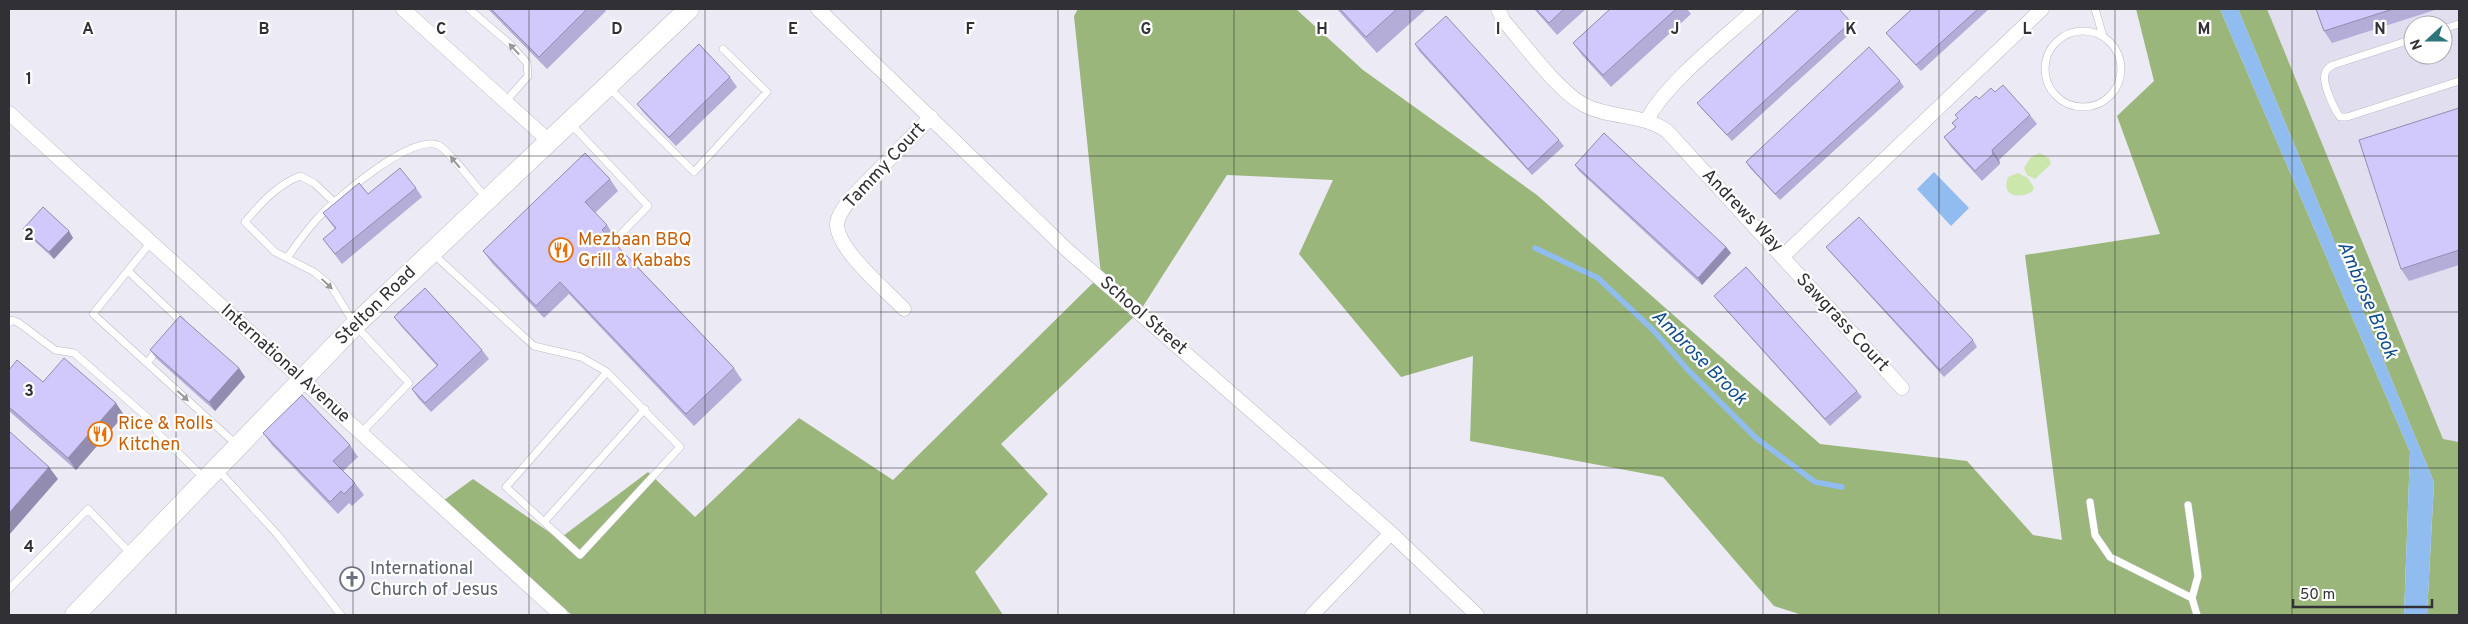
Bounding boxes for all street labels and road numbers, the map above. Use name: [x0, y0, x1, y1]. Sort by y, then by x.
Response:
street label: Tammy Court: [839, 118, 931, 214]
street label: Andrews Way: [1696, 164, 1788, 258]
street label: Stelton Road: [331, 262, 421, 350]
street label: Sawgrass Court: [1790, 269, 1894, 377]
street label: School Street: [1094, 272, 1192, 360]
street label: International Avenue: [215, 300, 355, 428]

